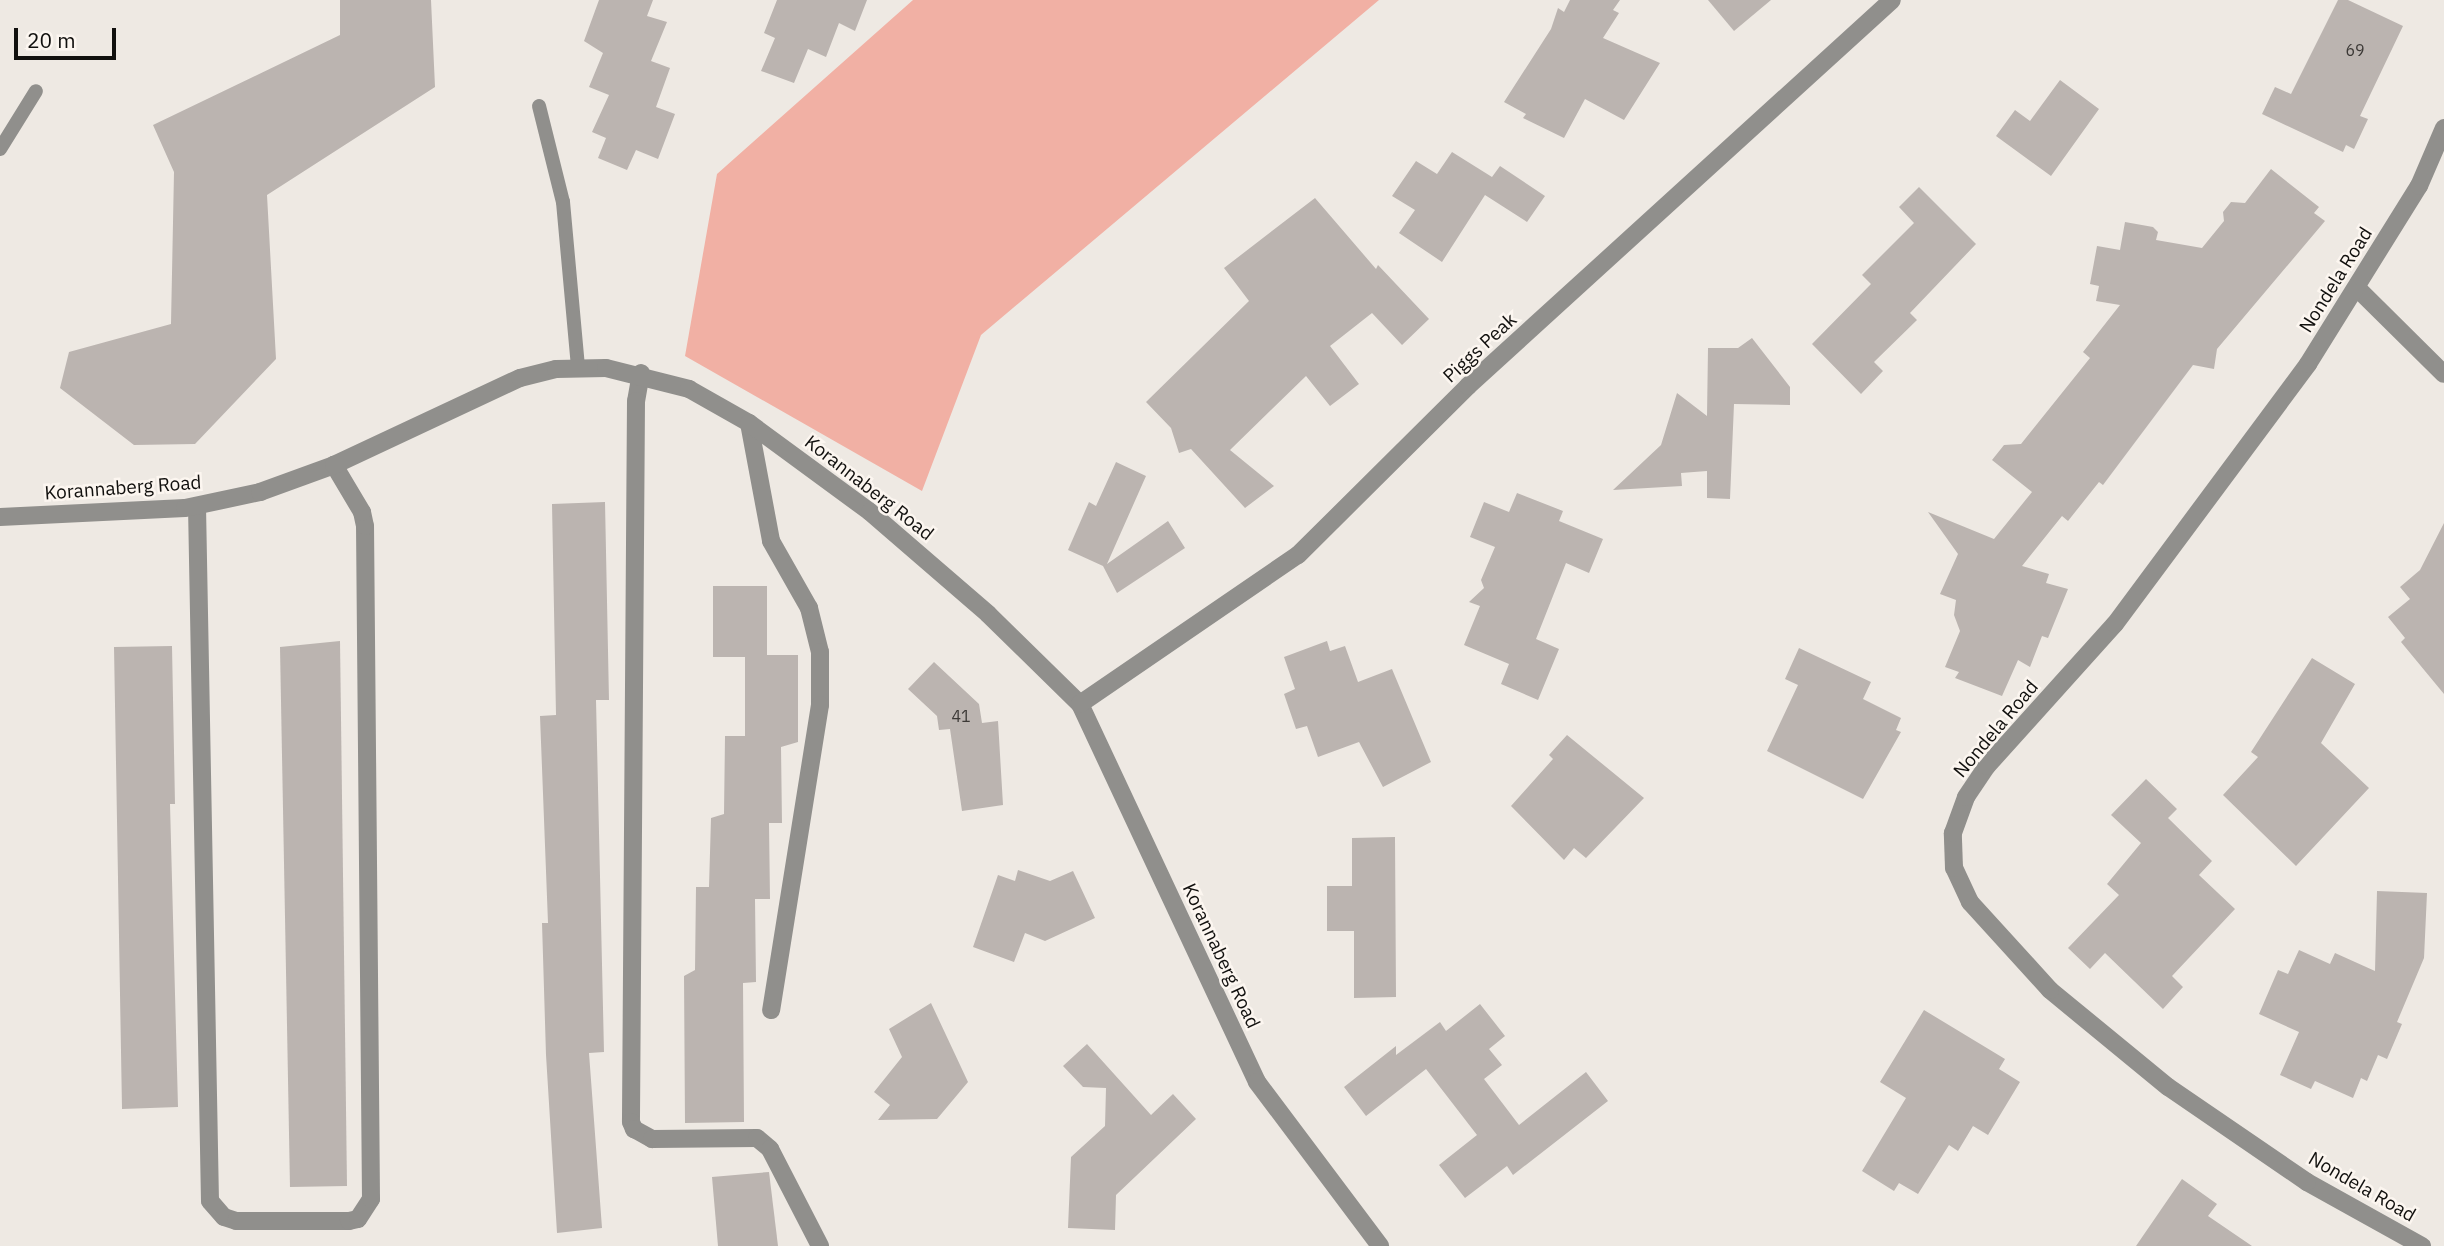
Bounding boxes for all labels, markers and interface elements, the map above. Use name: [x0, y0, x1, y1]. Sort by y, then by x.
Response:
scale bar: [18, 14, 119, 58]
text: 20 m: [27, 26, 76, 54]
house number: 69: [2345, 40, 2365, 60]
street label: Nondela Road: [2295, 223, 2377, 337]
street label: Piggs Peak: [1439, 308, 1521, 388]
street label: Korannaberg Road: [800, 431, 938, 545]
street label: Korannaberg Road: [44, 471, 202, 505]
street label: Nondela Road: [1949, 676, 2043, 782]
house number: 41: [951, 706, 971, 726]
street label: Korannaberg Road: [1177, 880, 1265, 1032]
street label: Nondela Road: [2304, 1147, 2420, 1227]

